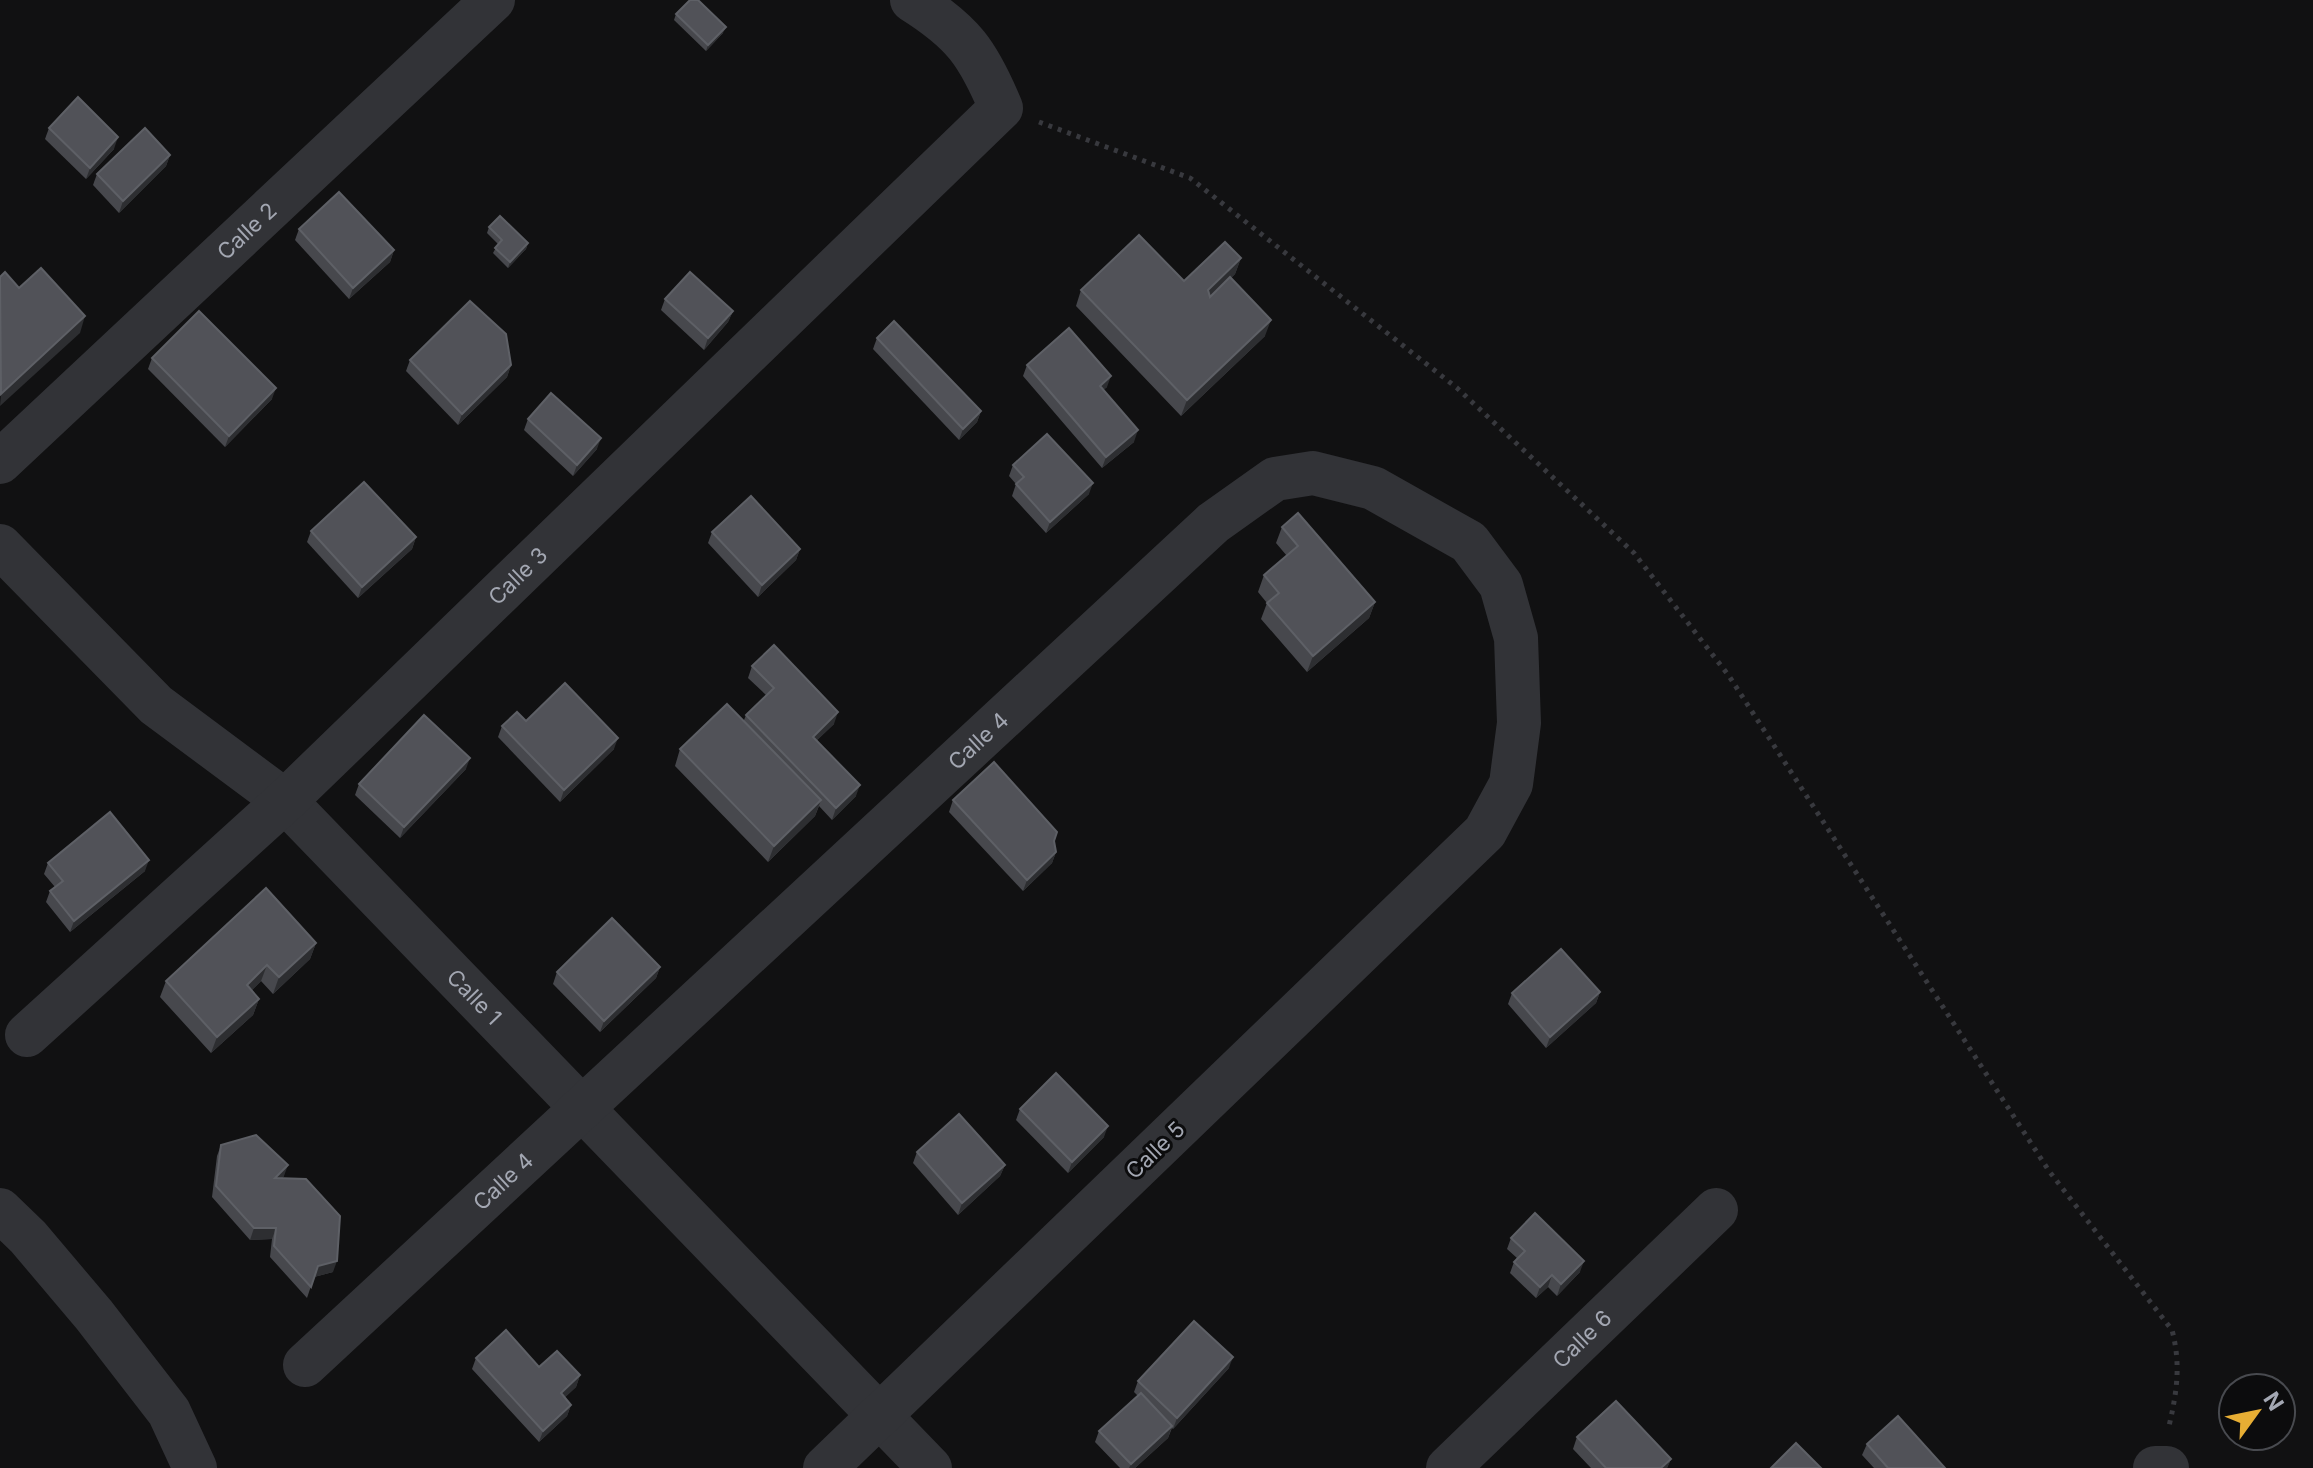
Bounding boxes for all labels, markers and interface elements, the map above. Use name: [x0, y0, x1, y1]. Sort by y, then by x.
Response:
street label: Calle 2: [212, 197, 282, 265]
street label: Calle 3: [483, 542, 552, 610]
street label: Calle 4: [943, 707, 1013, 775]
street label: Calle 1: [442, 964, 507, 1030]
street label: Calle 5: [1120, 1116, 1190, 1184]
street label: Calle 4: [468, 1147, 538, 1216]
street label: Calle 6: [1547, 1305, 1617, 1373]
north arrow: [2217, 1372, 2297, 1452]
text: N: [2258, 1387, 2289, 1415]

